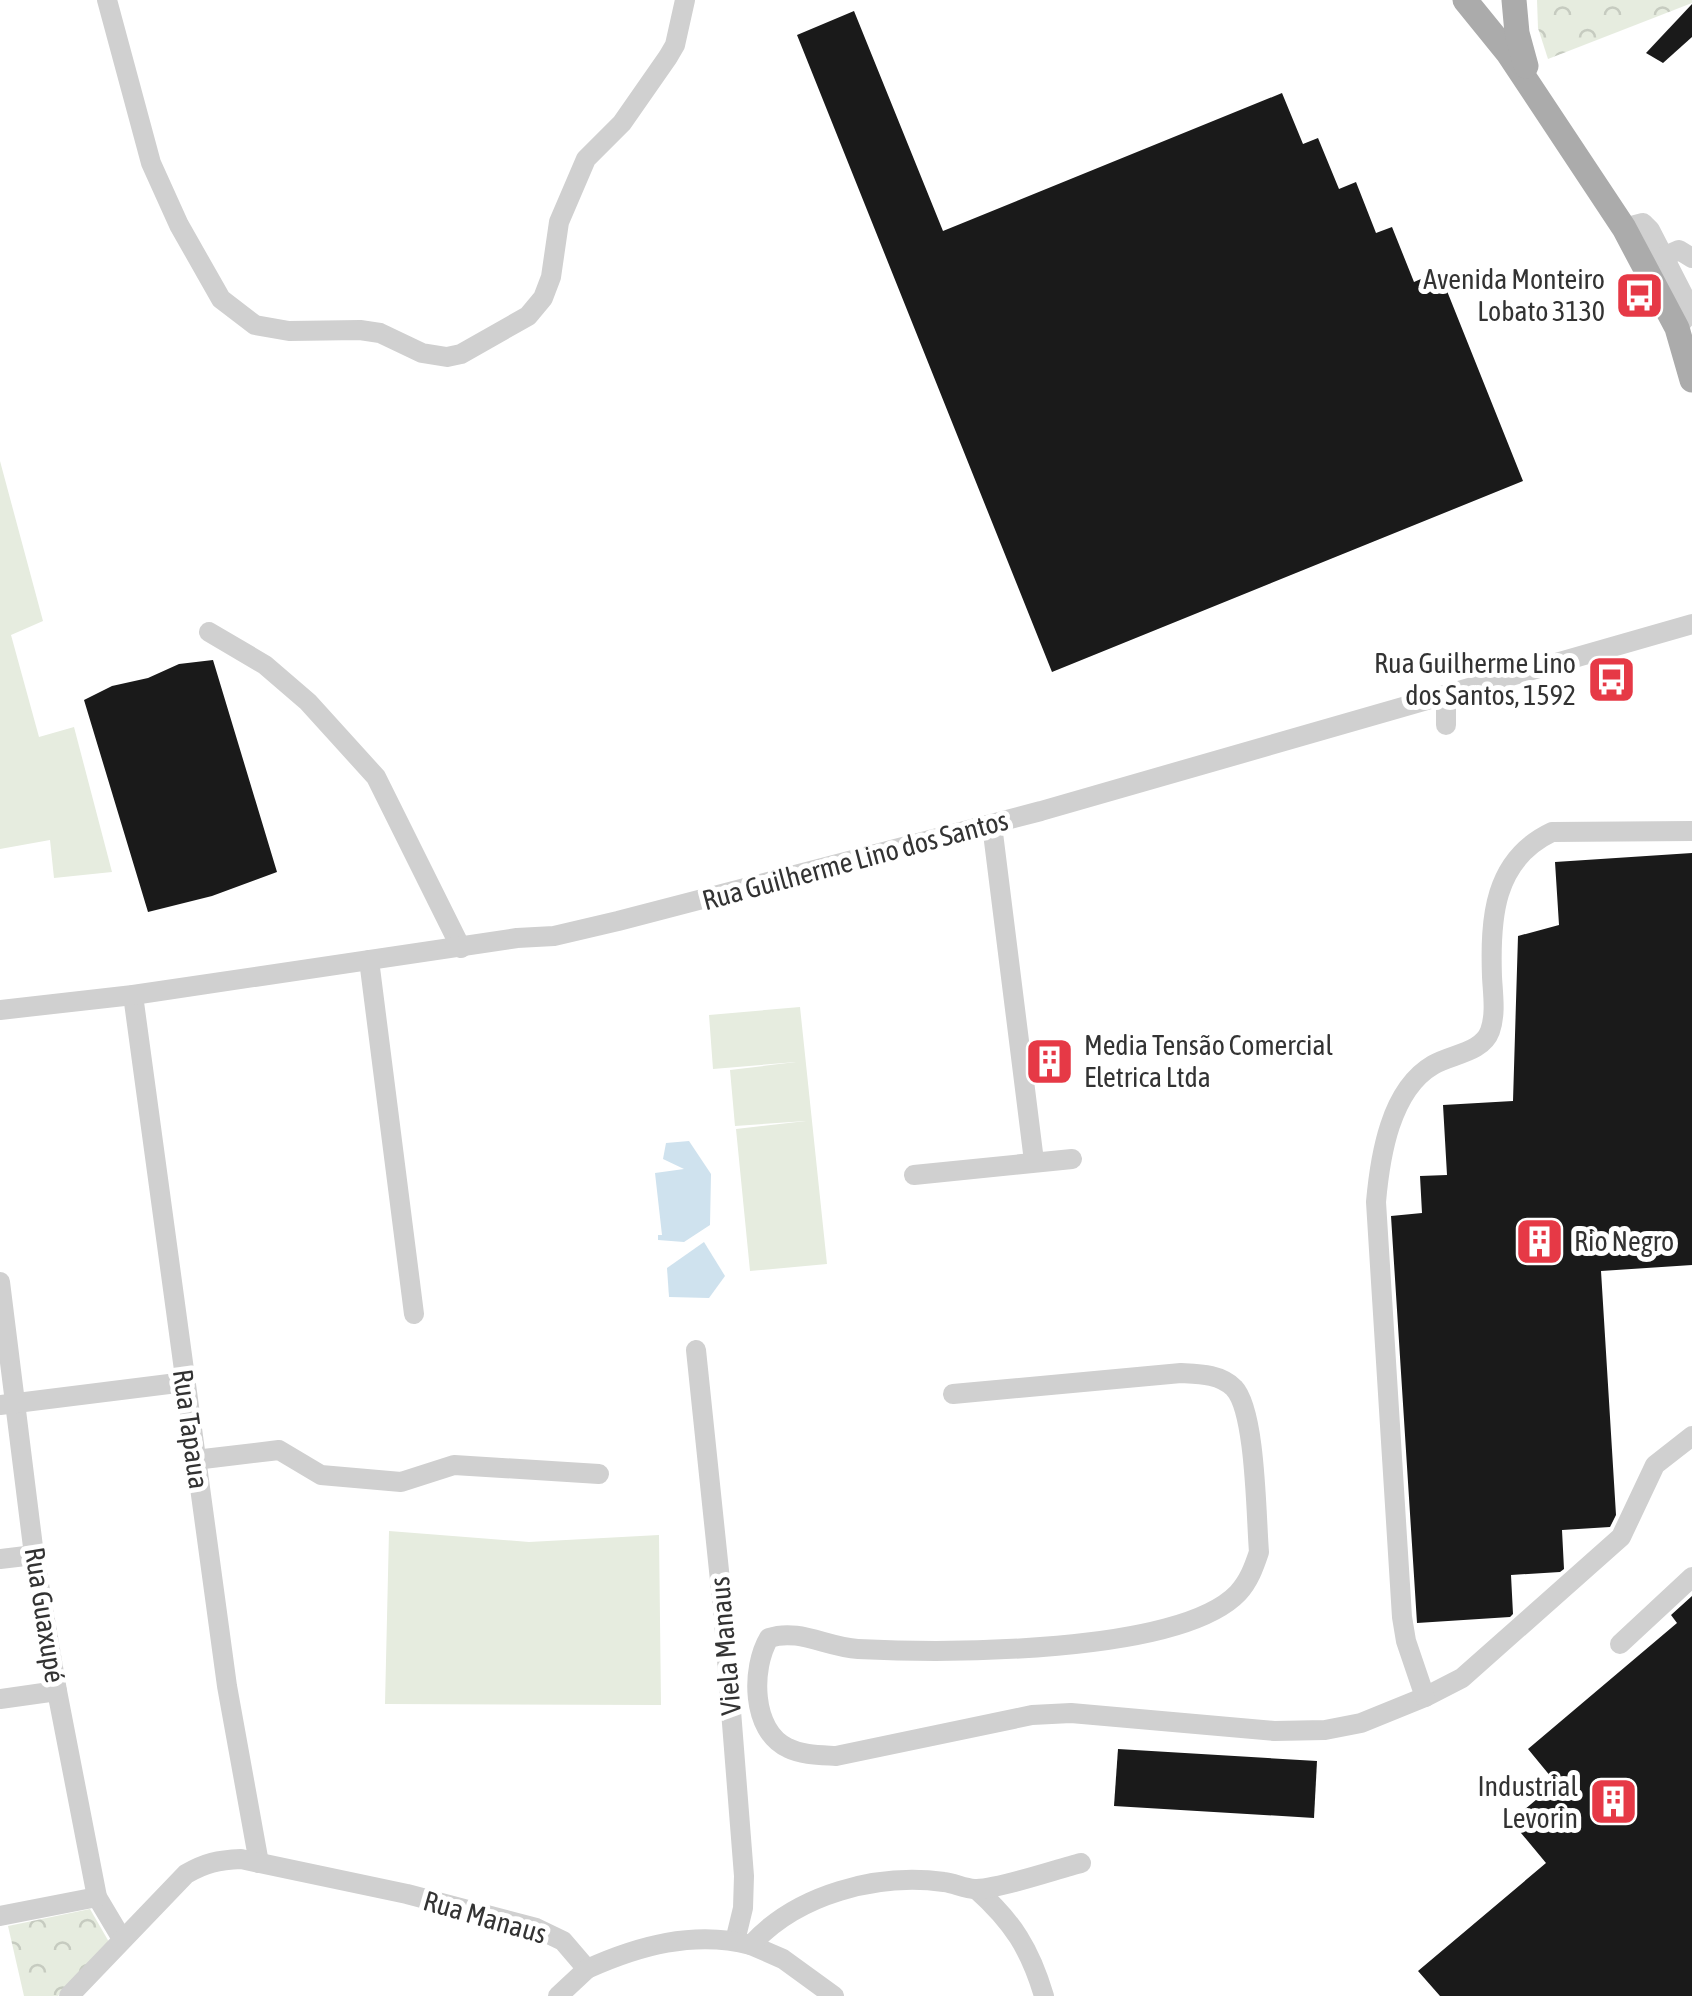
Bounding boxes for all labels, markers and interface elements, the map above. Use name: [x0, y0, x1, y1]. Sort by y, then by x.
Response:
place label: Avenida Monteiro Lobato 3130: [1423, 263, 1605, 327]
bus stop icon: Avenida Monteiro Lobato 3130: [1614, 269, 1666, 321]
place label: Rua Guilherme Lino dos Santos, 1592: [1374, 647, 1576, 711]
bus stop icon: Rua Guilherme Lino dos Santos, 1592: [1585, 653, 1637, 705]
street label: Rua Guilherme Lino dos Santos: [699, 804, 1011, 916]
place label: Media Tensão Comercial Eletrica Ltda: [1084, 1029, 1333, 1093]
building icon: Media Tensão Comercial Eletrica Ltda: [1023, 1035, 1075, 1087]
building icon: Rio Negro: [1513, 1215, 1565, 1267]
place label: Rio Negro: [1574, 1225, 1674, 1257]
street label: Rua Tapaua: [167, 1367, 215, 1491]
street label: Rua Guaxupé: [19, 1545, 71, 1685]
street label: Viela Manaus: [703, 1575, 747, 1717]
place label: Industrial Levorin: [1477, 1770, 1579, 1834]
building icon: Industrial Levorin: [1587, 1776, 1639, 1828]
street label: Rua Manaus: [420, 1884, 550, 1950]

